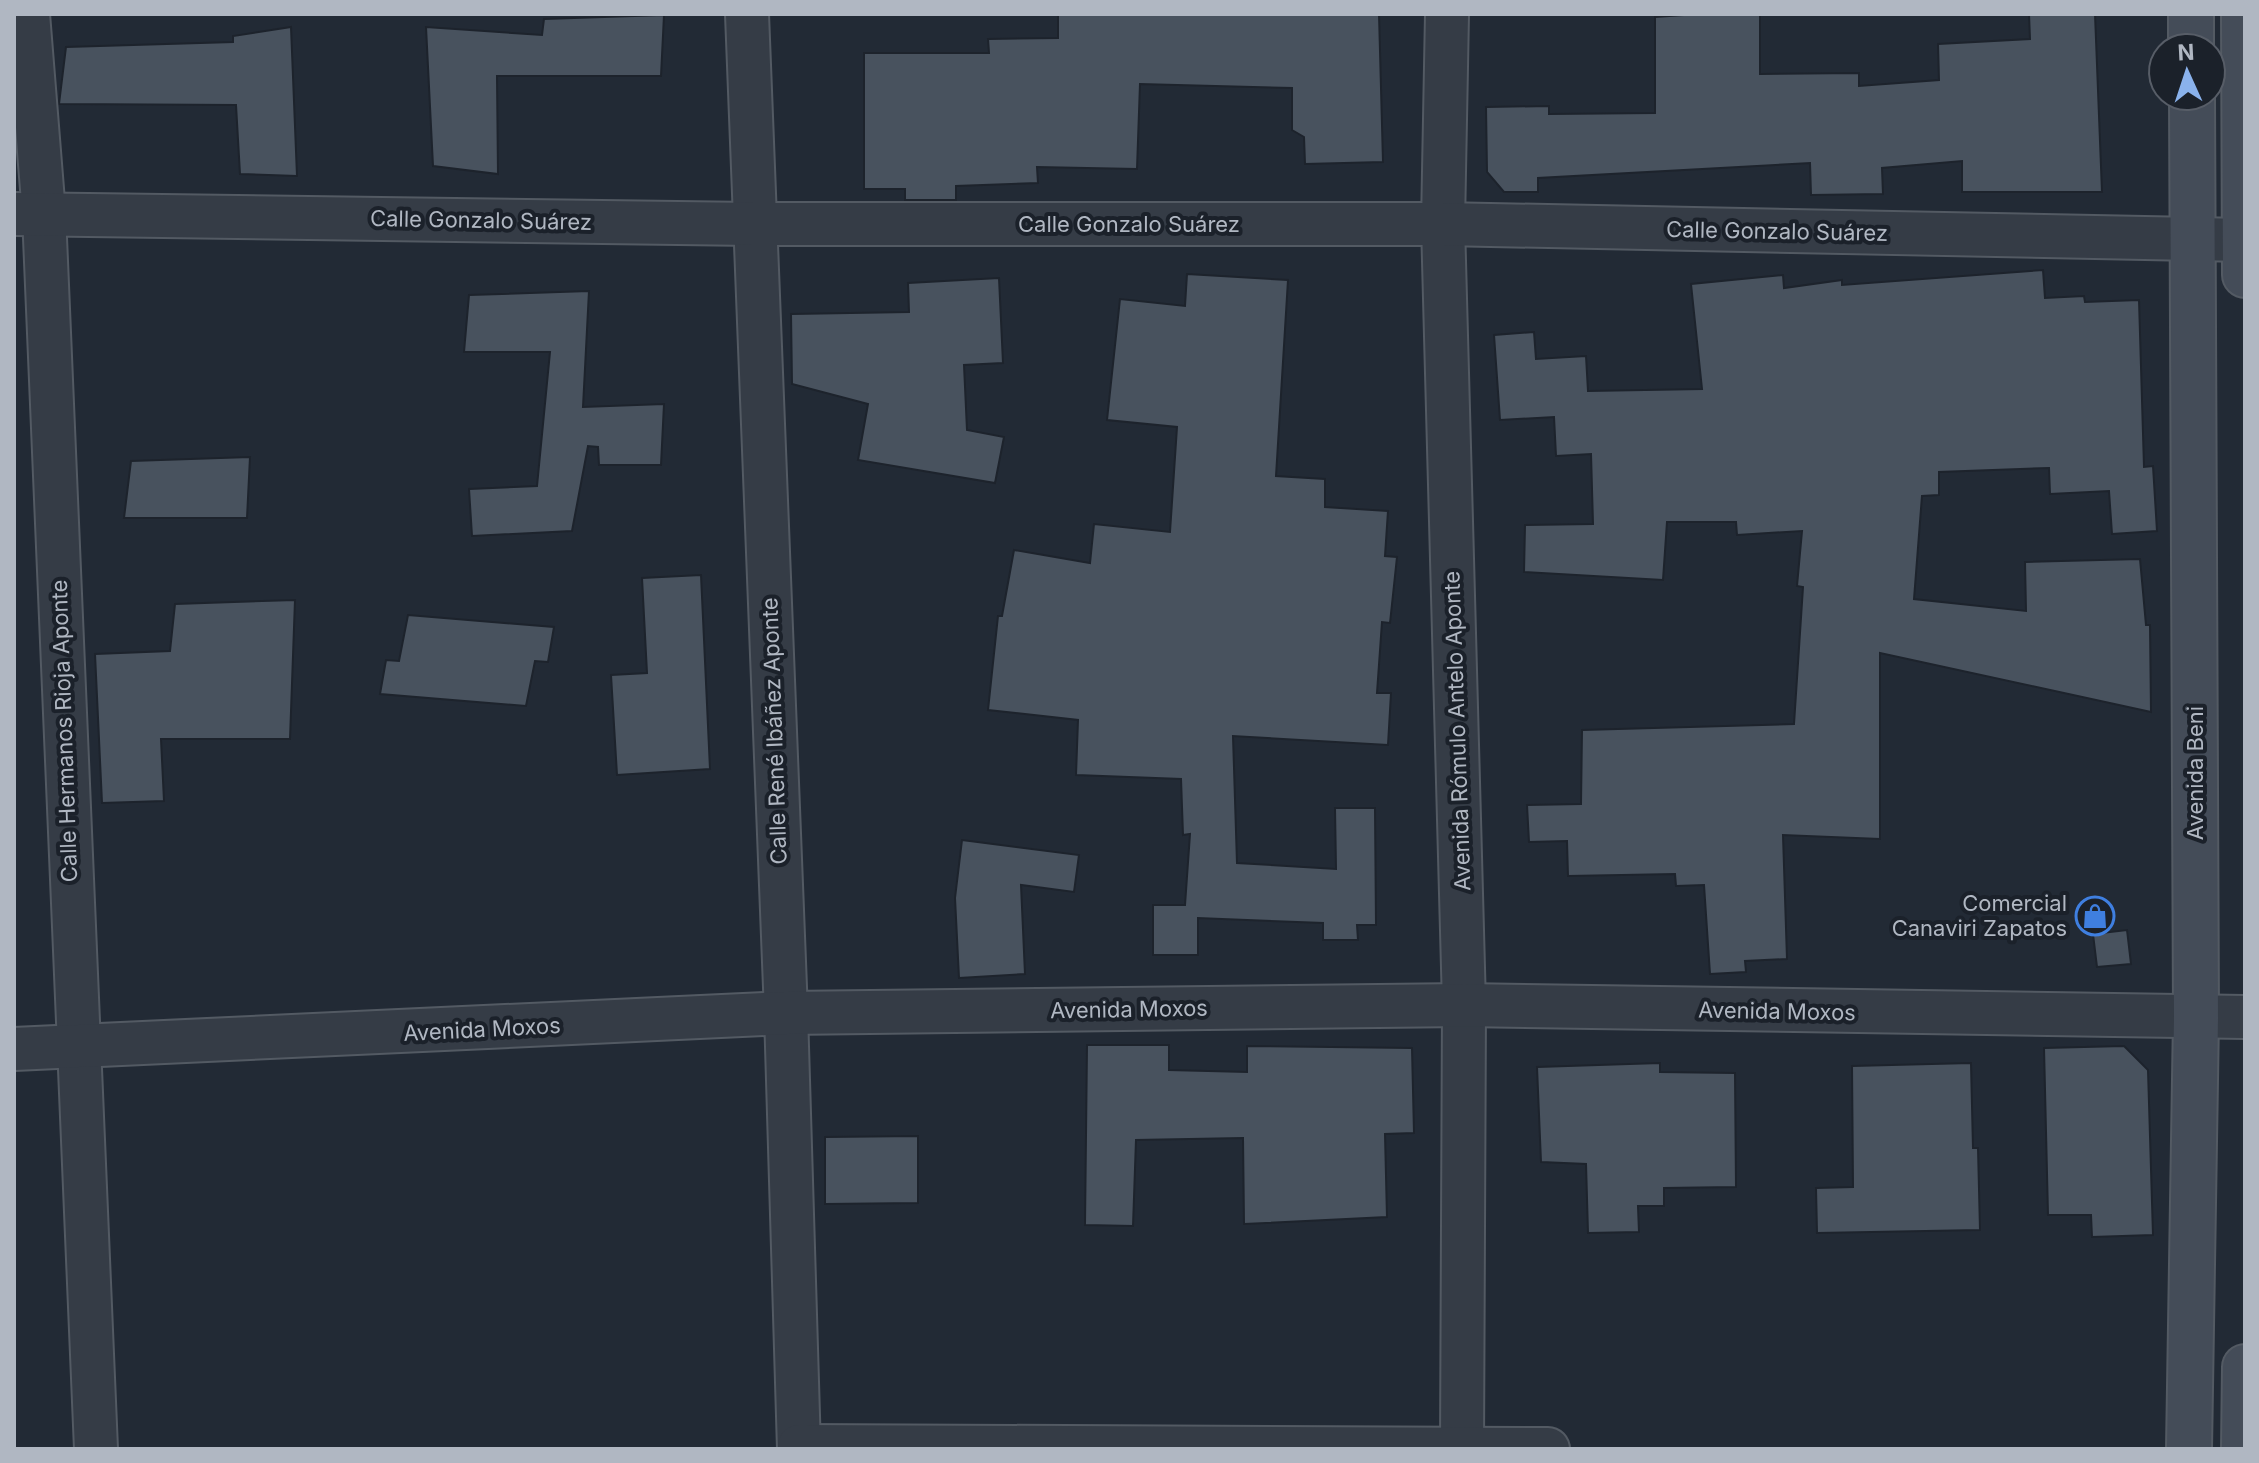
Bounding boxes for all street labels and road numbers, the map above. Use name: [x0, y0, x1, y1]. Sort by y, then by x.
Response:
street label: Calle Gonzalo Suárez: [370, 205, 592, 235]
street label: Calle Gonzalo Suárez: [1018, 211, 1240, 237]
street label: Calle Gonzalo Suárez: [1666, 216, 1888, 246]
street label: Avenida Rómulo Antelo Aponte: [1438, 571, 1476, 891]
street label: Calle Hermanos Rioja Aponte: [46, 579, 82, 883]
street label: Calle René Ibáñez Aponte: [756, 597, 792, 865]
street label: Avenida Beni: [2182, 706, 2208, 840]
street label: Avenida Moxos: [1050, 995, 1208, 1023]
street label: Avenida Moxos: [1698, 997, 1856, 1025]
street label: Avenida Moxos: [403, 1012, 561, 1046]

